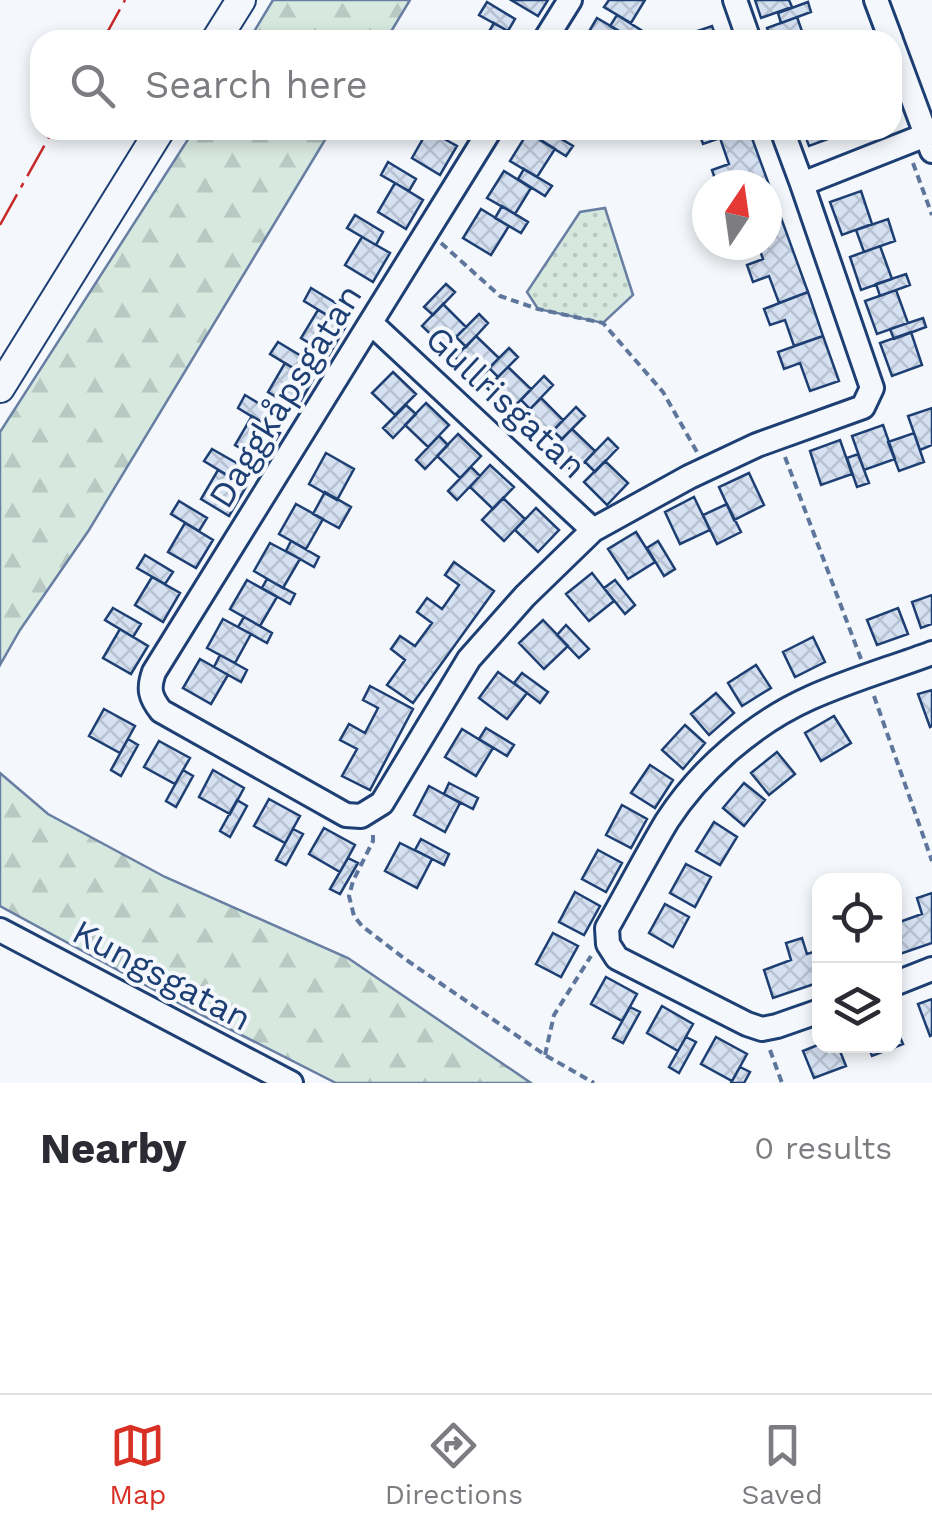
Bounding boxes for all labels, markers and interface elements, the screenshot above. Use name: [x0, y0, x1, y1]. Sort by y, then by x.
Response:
search box: [30, 30, 902, 140]
icon: search: [65, 58, 120, 113]
text: Search here: [145, 63, 368, 107]
north arrow: [692, 170, 782, 260]
street label: Daggkåpsgatan: [199, 276, 371, 516]
street label: Gullrisgatan: [417, 317, 595, 487]
map controls: [812, 873, 902, 1053]
button: locate: [812, 873, 902, 963]
street label: Kungsgatan: [65, 910, 259, 1040]
button: layers: [812, 963, 902, 1053]
text: Nearby: [40, 1124, 187, 1173]
text: 0 results: [754, 1129, 892, 1167]
tab: Map: [109, 1418, 166, 1511]
tab: Directions: [385, 1418, 523, 1511]
tab: Saved: [741, 1418, 823, 1511]

